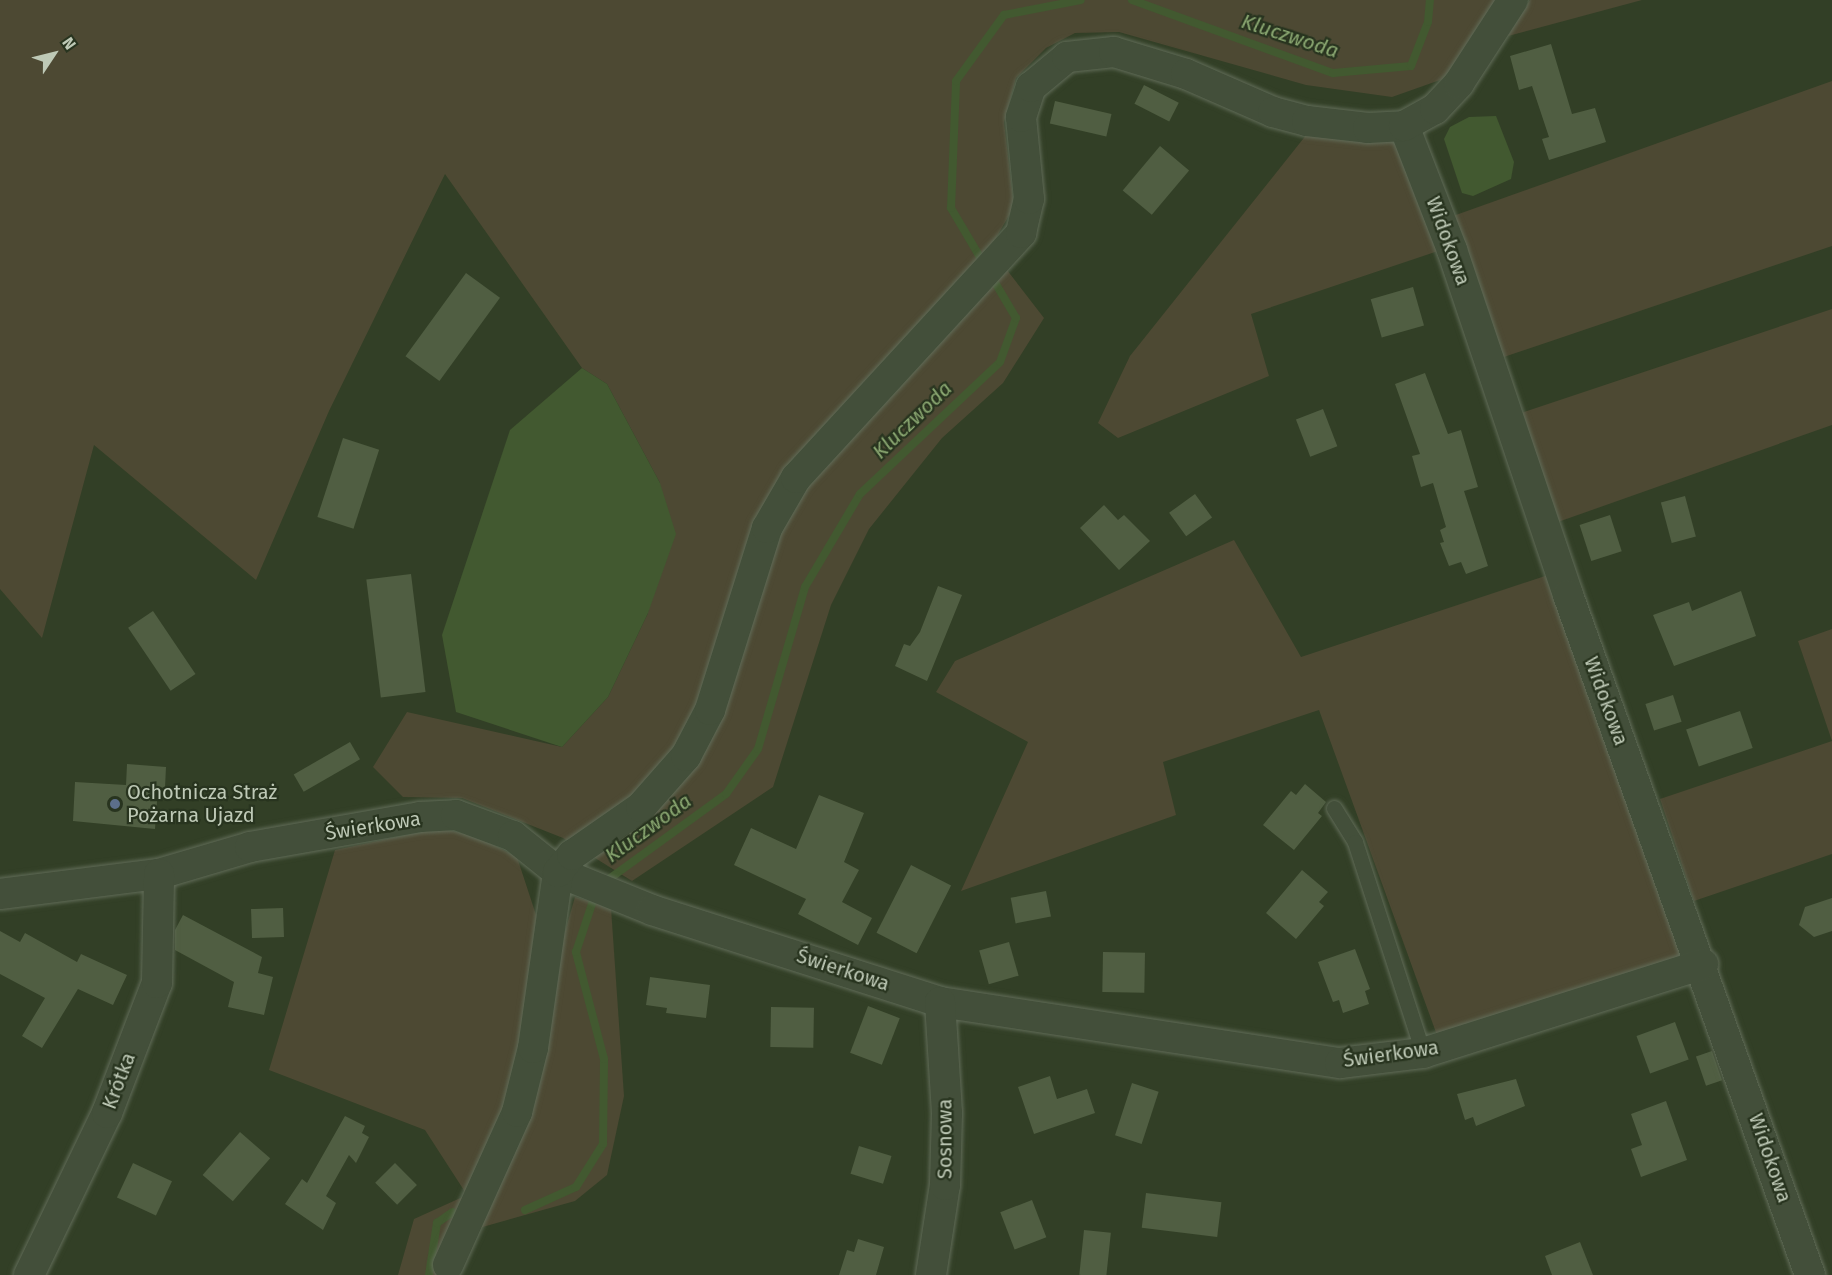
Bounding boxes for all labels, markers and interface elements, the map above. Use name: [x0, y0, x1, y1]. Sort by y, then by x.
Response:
water label: Kluczwoda: [1238, 8, 1342, 64]
north arrow: [24, 24, 84, 84]
text: N: [58, 34, 80, 53]
street label: Widokowa: [1421, 193, 1475, 289]
water label: Kluczwoda: [867, 376, 957, 464]
street label: Widokowa: [1579, 653, 1633, 749]
place label: Ochotnicza Straż Pożarna Ujazd: [127, 780, 277, 827]
water label: Kluczwoda: [600, 788, 696, 868]
marker: Ochotnicza Straż Pożarna Ujazd: [108, 797, 122, 811]
street label: Świerkowa: [324, 807, 422, 845]
street label: Świerkowa: [794, 944, 892, 996]
street label: Świerkowa: [1342, 1035, 1440, 1073]
street label: Krótka: [97, 1049, 141, 1113]
street label: Sosnowa: [933, 1099, 957, 1179]
street label: Widokowa: [1744, 1110, 1796, 1206]

